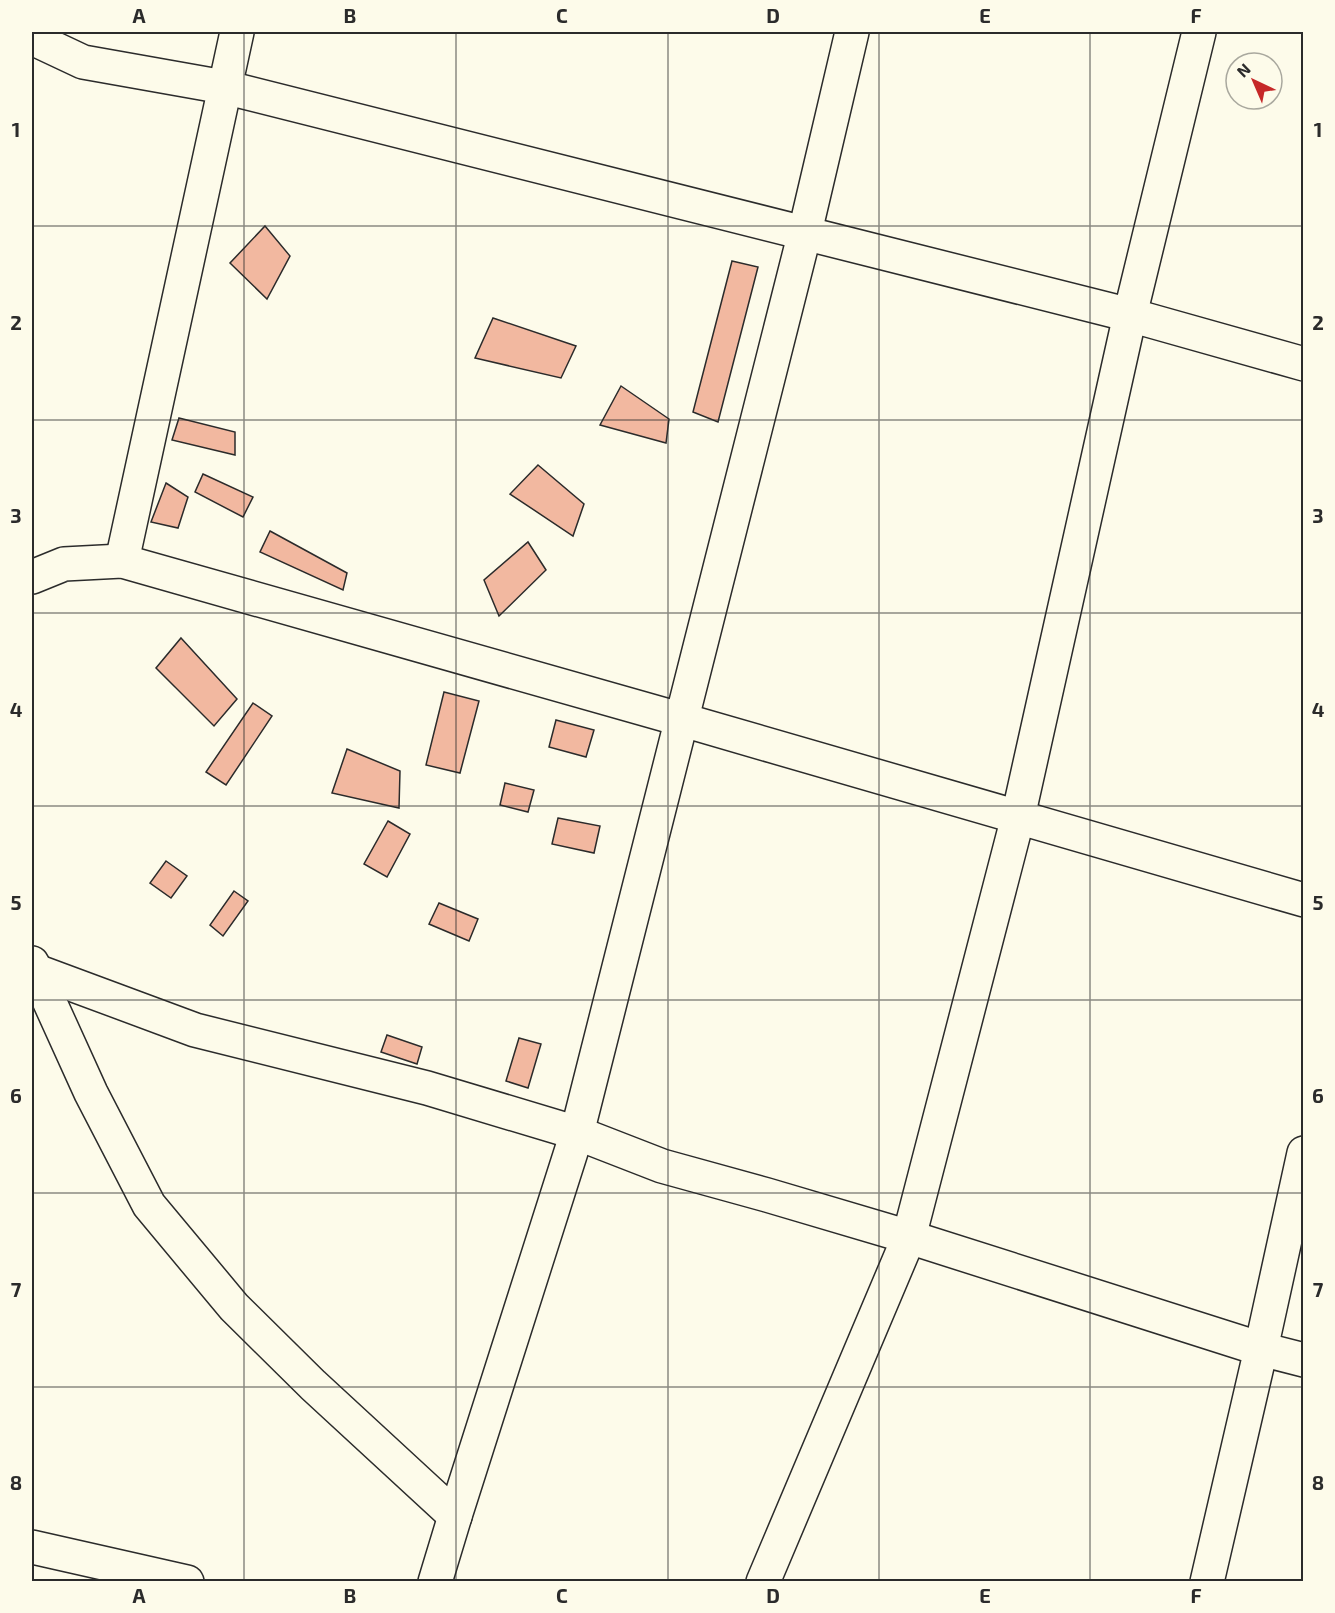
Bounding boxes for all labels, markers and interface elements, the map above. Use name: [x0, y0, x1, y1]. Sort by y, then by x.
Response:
text: A: [132, 3, 146, 27]
text: B: [344, 3, 356, 27]
text: C: [556, 3, 568, 27]
text: D: [766, 3, 780, 27]
text: E: [979, 3, 991, 27]
text: F: [1190, 3, 1202, 27]
north arrow: [1224, 51, 1284, 111]
text: N: [1232, 59, 1254, 81]
text: 1: [12, 117, 20, 141]
text: 1: [1314, 117, 1322, 141]
text: 2: [10, 310, 22, 334]
text: 2: [1312, 310, 1324, 334]
text: 3: [10, 503, 22, 527]
text: 3: [1312, 503, 1324, 527]
text: 4: [10, 697, 23, 721]
text: 4: [1312, 697, 1325, 721]
text: 5: [10, 890, 22, 914]
text: 5: [1312, 890, 1324, 914]
text: 6: [10, 1083, 22, 1107]
text: 6: [1312, 1083, 1324, 1107]
text: 7: [11, 1277, 22, 1301]
text: 7: [1313, 1277, 1324, 1301]
text: 8: [10, 1470, 22, 1494]
text: 8: [1312, 1470, 1324, 1494]
text: A: [132, 1583, 146, 1607]
text: B: [344, 1583, 356, 1607]
text: C: [556, 1583, 568, 1607]
text: D: [766, 1583, 780, 1607]
text: E: [979, 1583, 991, 1607]
text: F: [1190, 1583, 1202, 1607]

